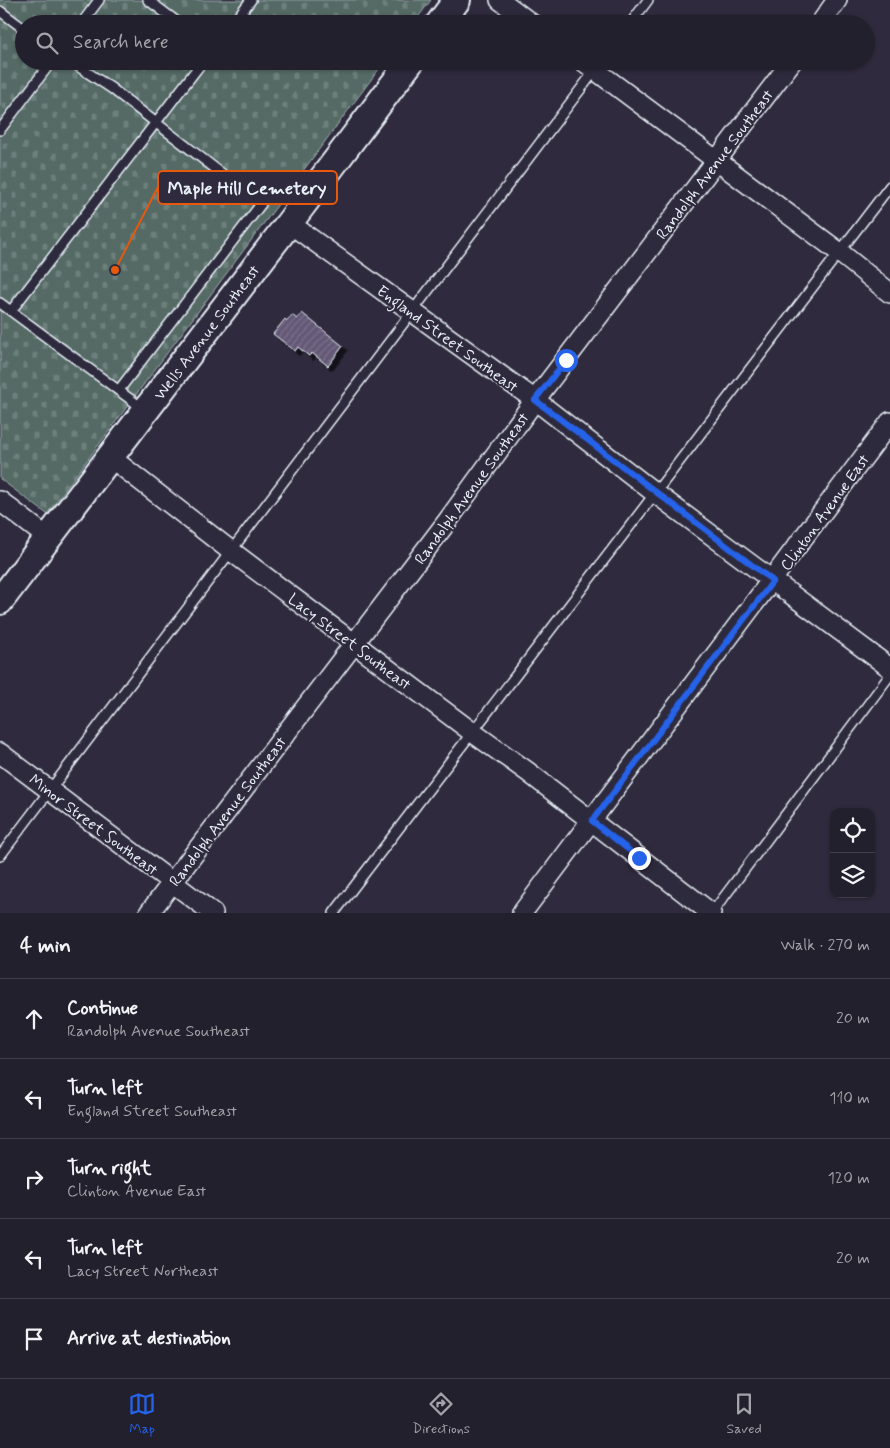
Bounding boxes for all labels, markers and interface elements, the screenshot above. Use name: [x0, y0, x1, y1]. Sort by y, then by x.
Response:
search box: [15, 15, 875, 70]
icon: search: [33, 29, 61, 57]
text: Search here: [73, 30, 169, 55]
street label: Randolph Avenue Southeast: [652, 86, 779, 244]
callout: Maple Hill Cemetery: [158, 171, 337, 204]
text: Maple Hill Cemetery: [168, 177, 326, 201]
street label: Wells Avenue Southeast: [150, 261, 265, 405]
street label: England Street Southeast: [372, 281, 522, 398]
route start: [555, 349, 578, 372]
street label: Randolph Avenue Southeast: [410, 409, 534, 569]
street label: Clinton Avenue East: [776, 450, 875, 575]
street label: Lacy Street Southeast: [283, 589, 415, 695]
street label: Randolph Avenue Southeast: [165, 733, 292, 891]
street label: Minor Street Southeast: [24, 770, 162, 881]
map controls: [830, 808, 875, 898]
button: locate: [830, 808, 875, 853]
route end: [628, 847, 651, 870]
button: layers: [830, 853, 875, 898]
text: 4 min: [20, 932, 71, 960]
text: Walk · 270 m: [781, 935, 870, 956]
text: Continue: [67, 996, 138, 1021]
icon: ahead: [20, 1005, 48, 1033]
text: 20 m: [836, 1008, 870, 1029]
text: Randolph Avenue Southeast: [67, 1021, 250, 1042]
text: Turn left: [67, 1076, 143, 1101]
icon: left: [20, 1085, 48, 1113]
text: 110 m: [829, 1088, 870, 1109]
text: England Street Southeast: [67, 1101, 237, 1122]
text: Turn right: [67, 1156, 151, 1181]
icon: right: [20, 1165, 48, 1193]
text: 120 m: [828, 1168, 870, 1189]
text: Clinton Avenue East: [67, 1181, 206, 1202]
text: Turn left: [67, 1236, 143, 1261]
icon: left: [20, 1245, 48, 1273]
text: 20 m: [836, 1248, 870, 1269]
text: Lacy Street Northeast: [67, 1261, 218, 1282]
icon: arrive: [20, 1325, 48, 1353]
text: Arrive at destination: [67, 1326, 231, 1351]
tab: Map: [128, 1390, 156, 1438]
tab: Directions: [413, 1390, 470, 1438]
tab: Saved: [726, 1390, 762, 1438]

